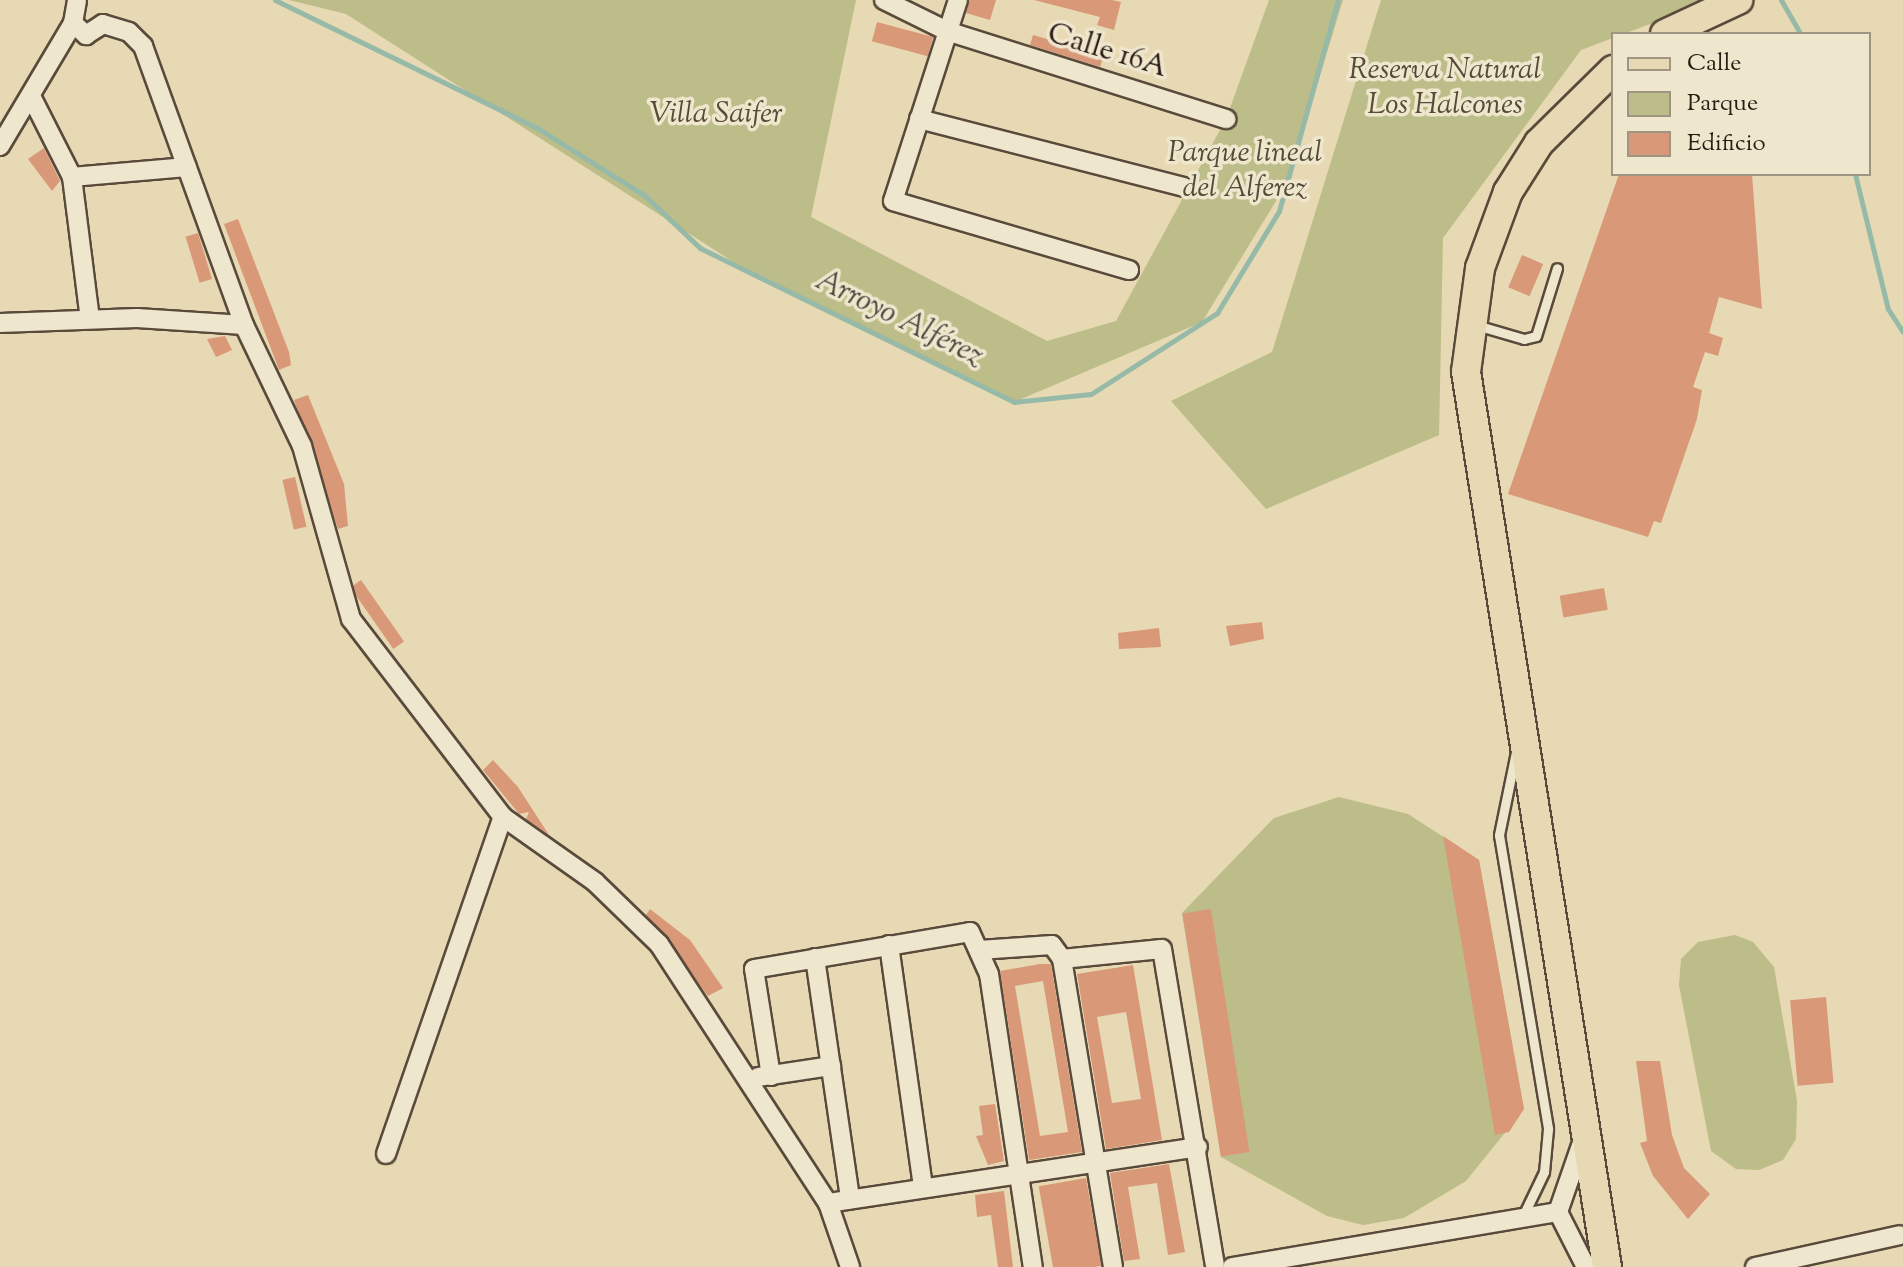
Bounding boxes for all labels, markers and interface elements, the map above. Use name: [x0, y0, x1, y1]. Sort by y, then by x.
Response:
street label: Calle 16A: [1043, 17, 1171, 87]
legend: [1611, 32, 1871, 176]
text: Calle: [1687, 47, 1741, 81]
park label: Reserva Natural Los Halcones: [1349, 53, 1541, 124]
text: Parque: [1687, 87, 1758, 121]
park label: Villa Saifer: [649, 97, 783, 133]
text: Edificio: [1687, 127, 1766, 161]
park label: Parque lineal del Alferez: [1168, 136, 1322, 206]
water label: Arroyo Alférez: [809, 262, 989, 376]

